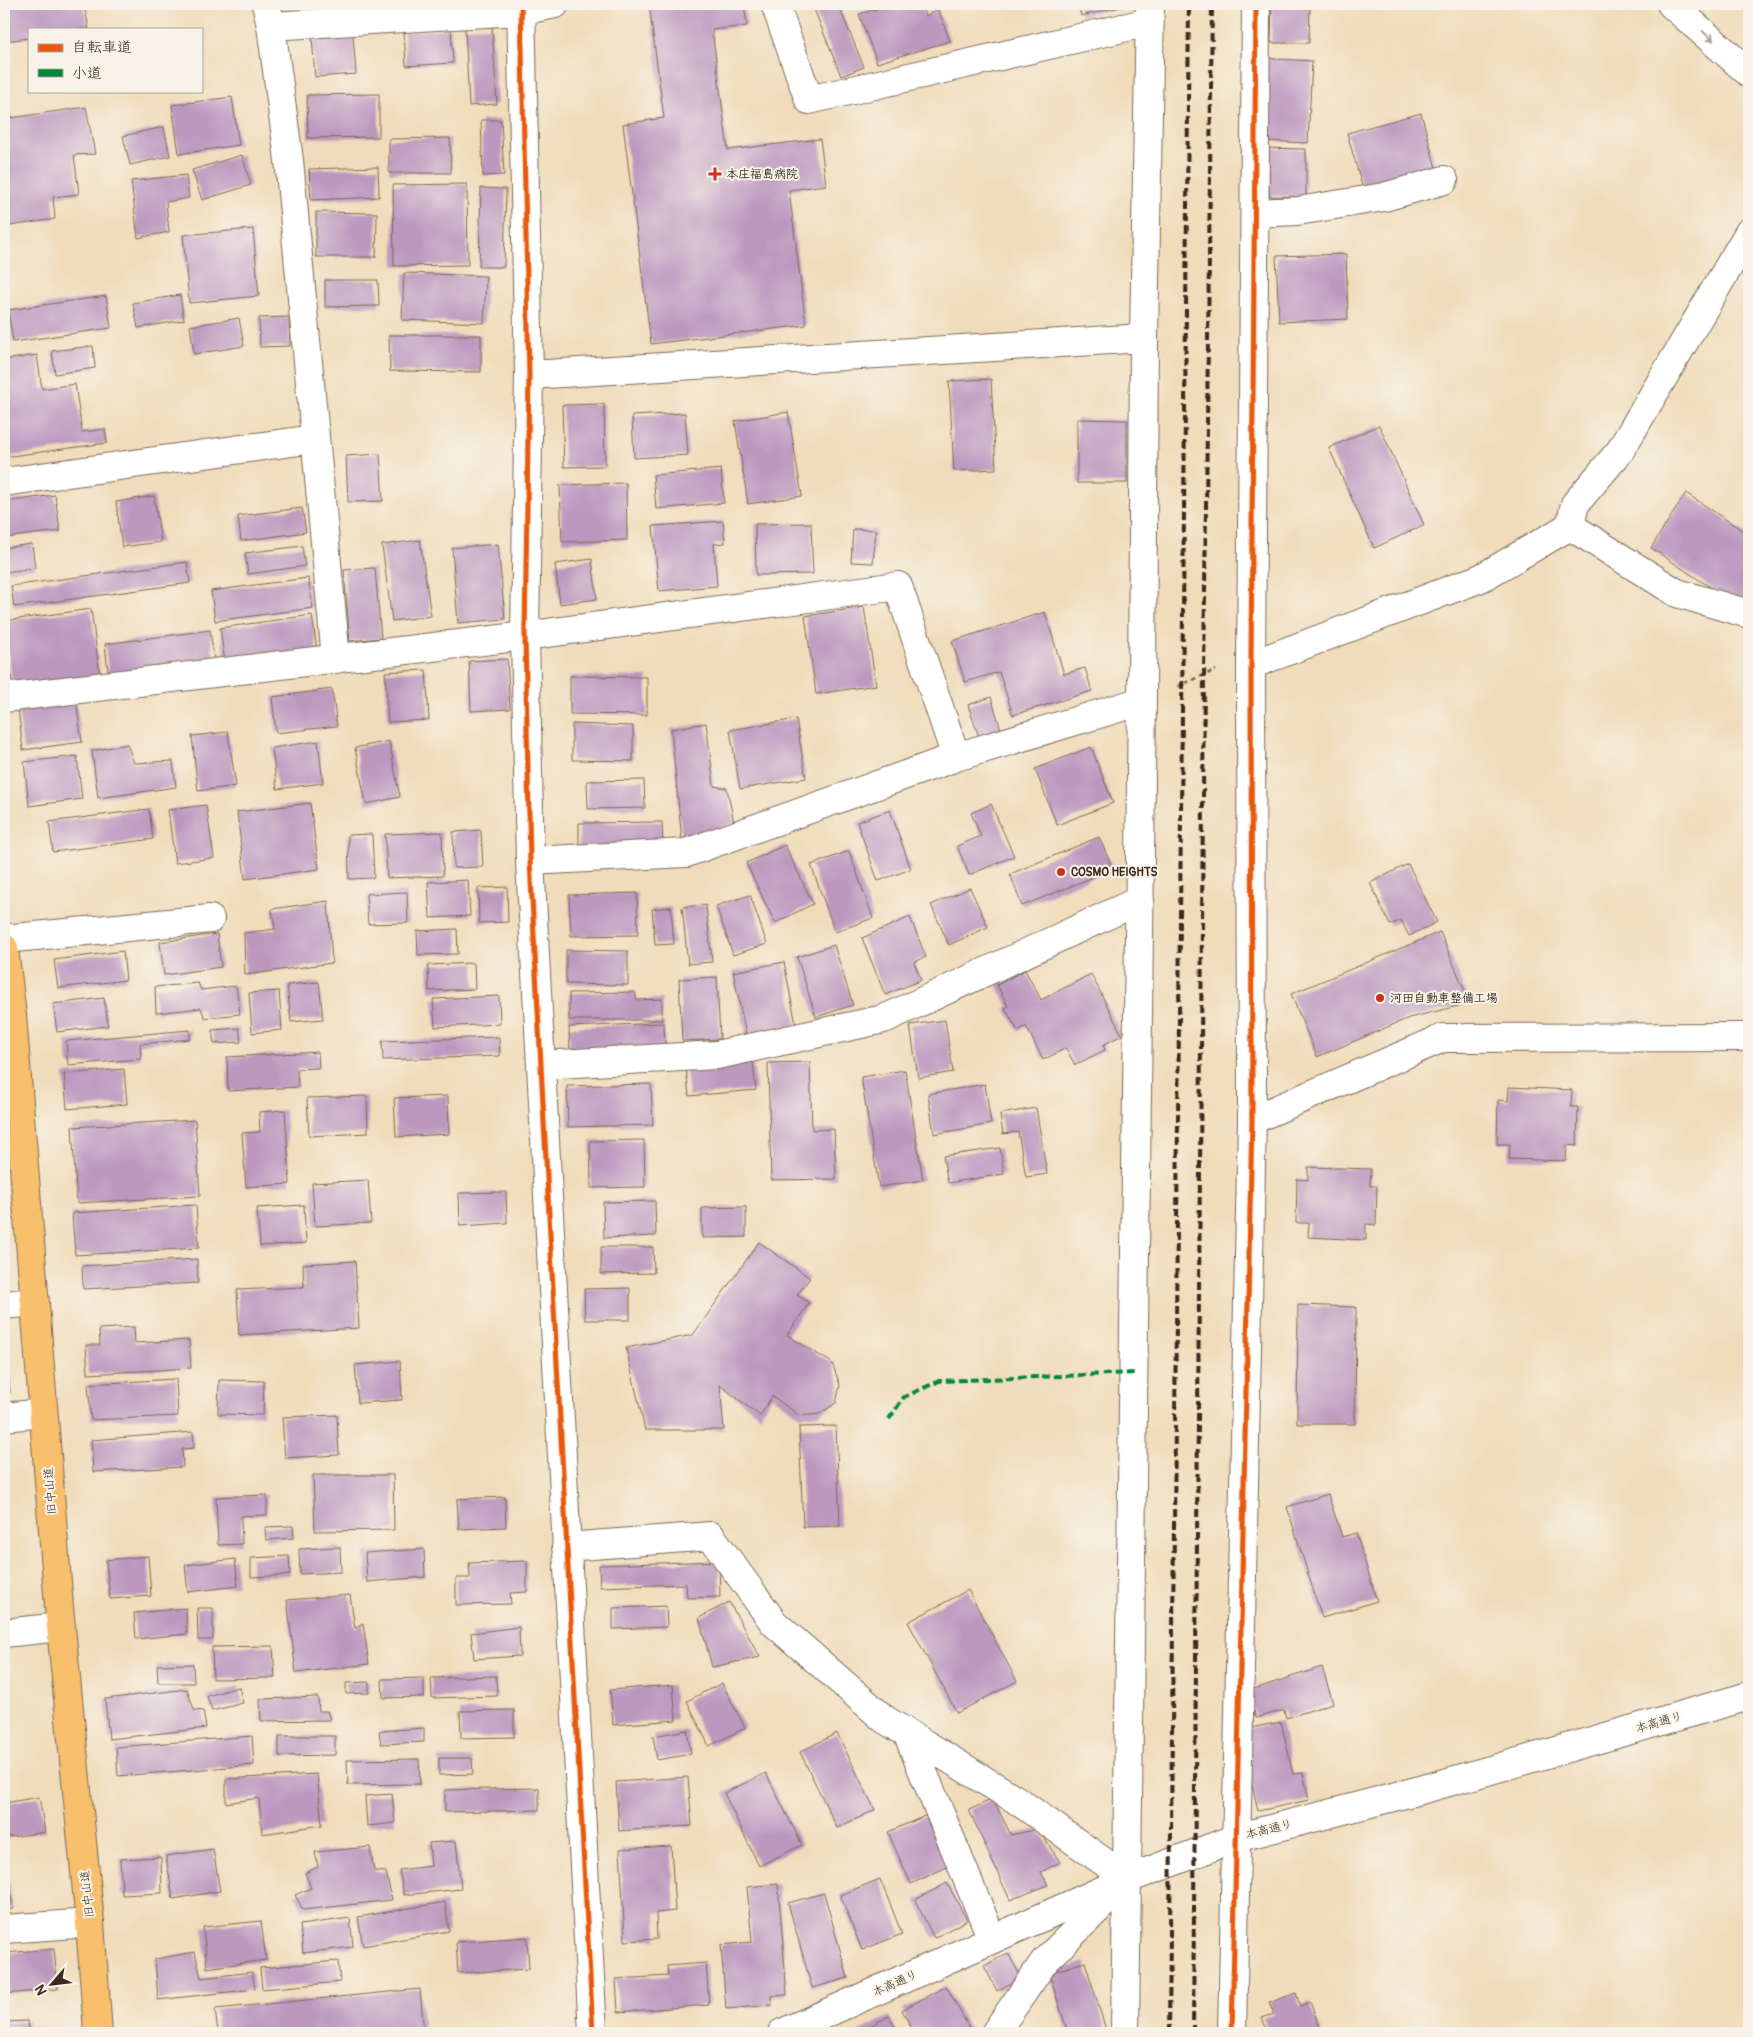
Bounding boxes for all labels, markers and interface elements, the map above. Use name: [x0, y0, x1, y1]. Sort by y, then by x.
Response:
legend: [28, 28, 202, 92]
one-way arrow: [1701, 30, 1714, 42]
text: 自転車道: [72, 38, 132, 57]
text: 小道: [72, 64, 102, 83]
marker: 本庄福島病院: [708, 167, 722, 181]
place label: 本庄福島病院: [726, 167, 798, 182]
place label: COSMO HEIGHTS: [1071, 865, 1158, 880]
marker: COSMO HEIGHTS: [1055, 866, 1067, 878]
place label: 河田自動車整備工場: [1390, 991, 1498, 1006]
marker: 河田自動車整備工場: [1374, 992, 1386, 1004]
street label: 旧中山道: [41, 1466, 60, 1516]
street label: 本高通り: [1634, 1709, 1684, 1736]
street label: 本高通り: [1244, 1816, 1294, 1843]
street label: 旧中山道: [78, 1869, 97, 1919]
north arrow: [28, 1960, 78, 2010]
street label: 本高通り: [870, 1967, 920, 2000]
text: N: [31, 1982, 51, 1998]

